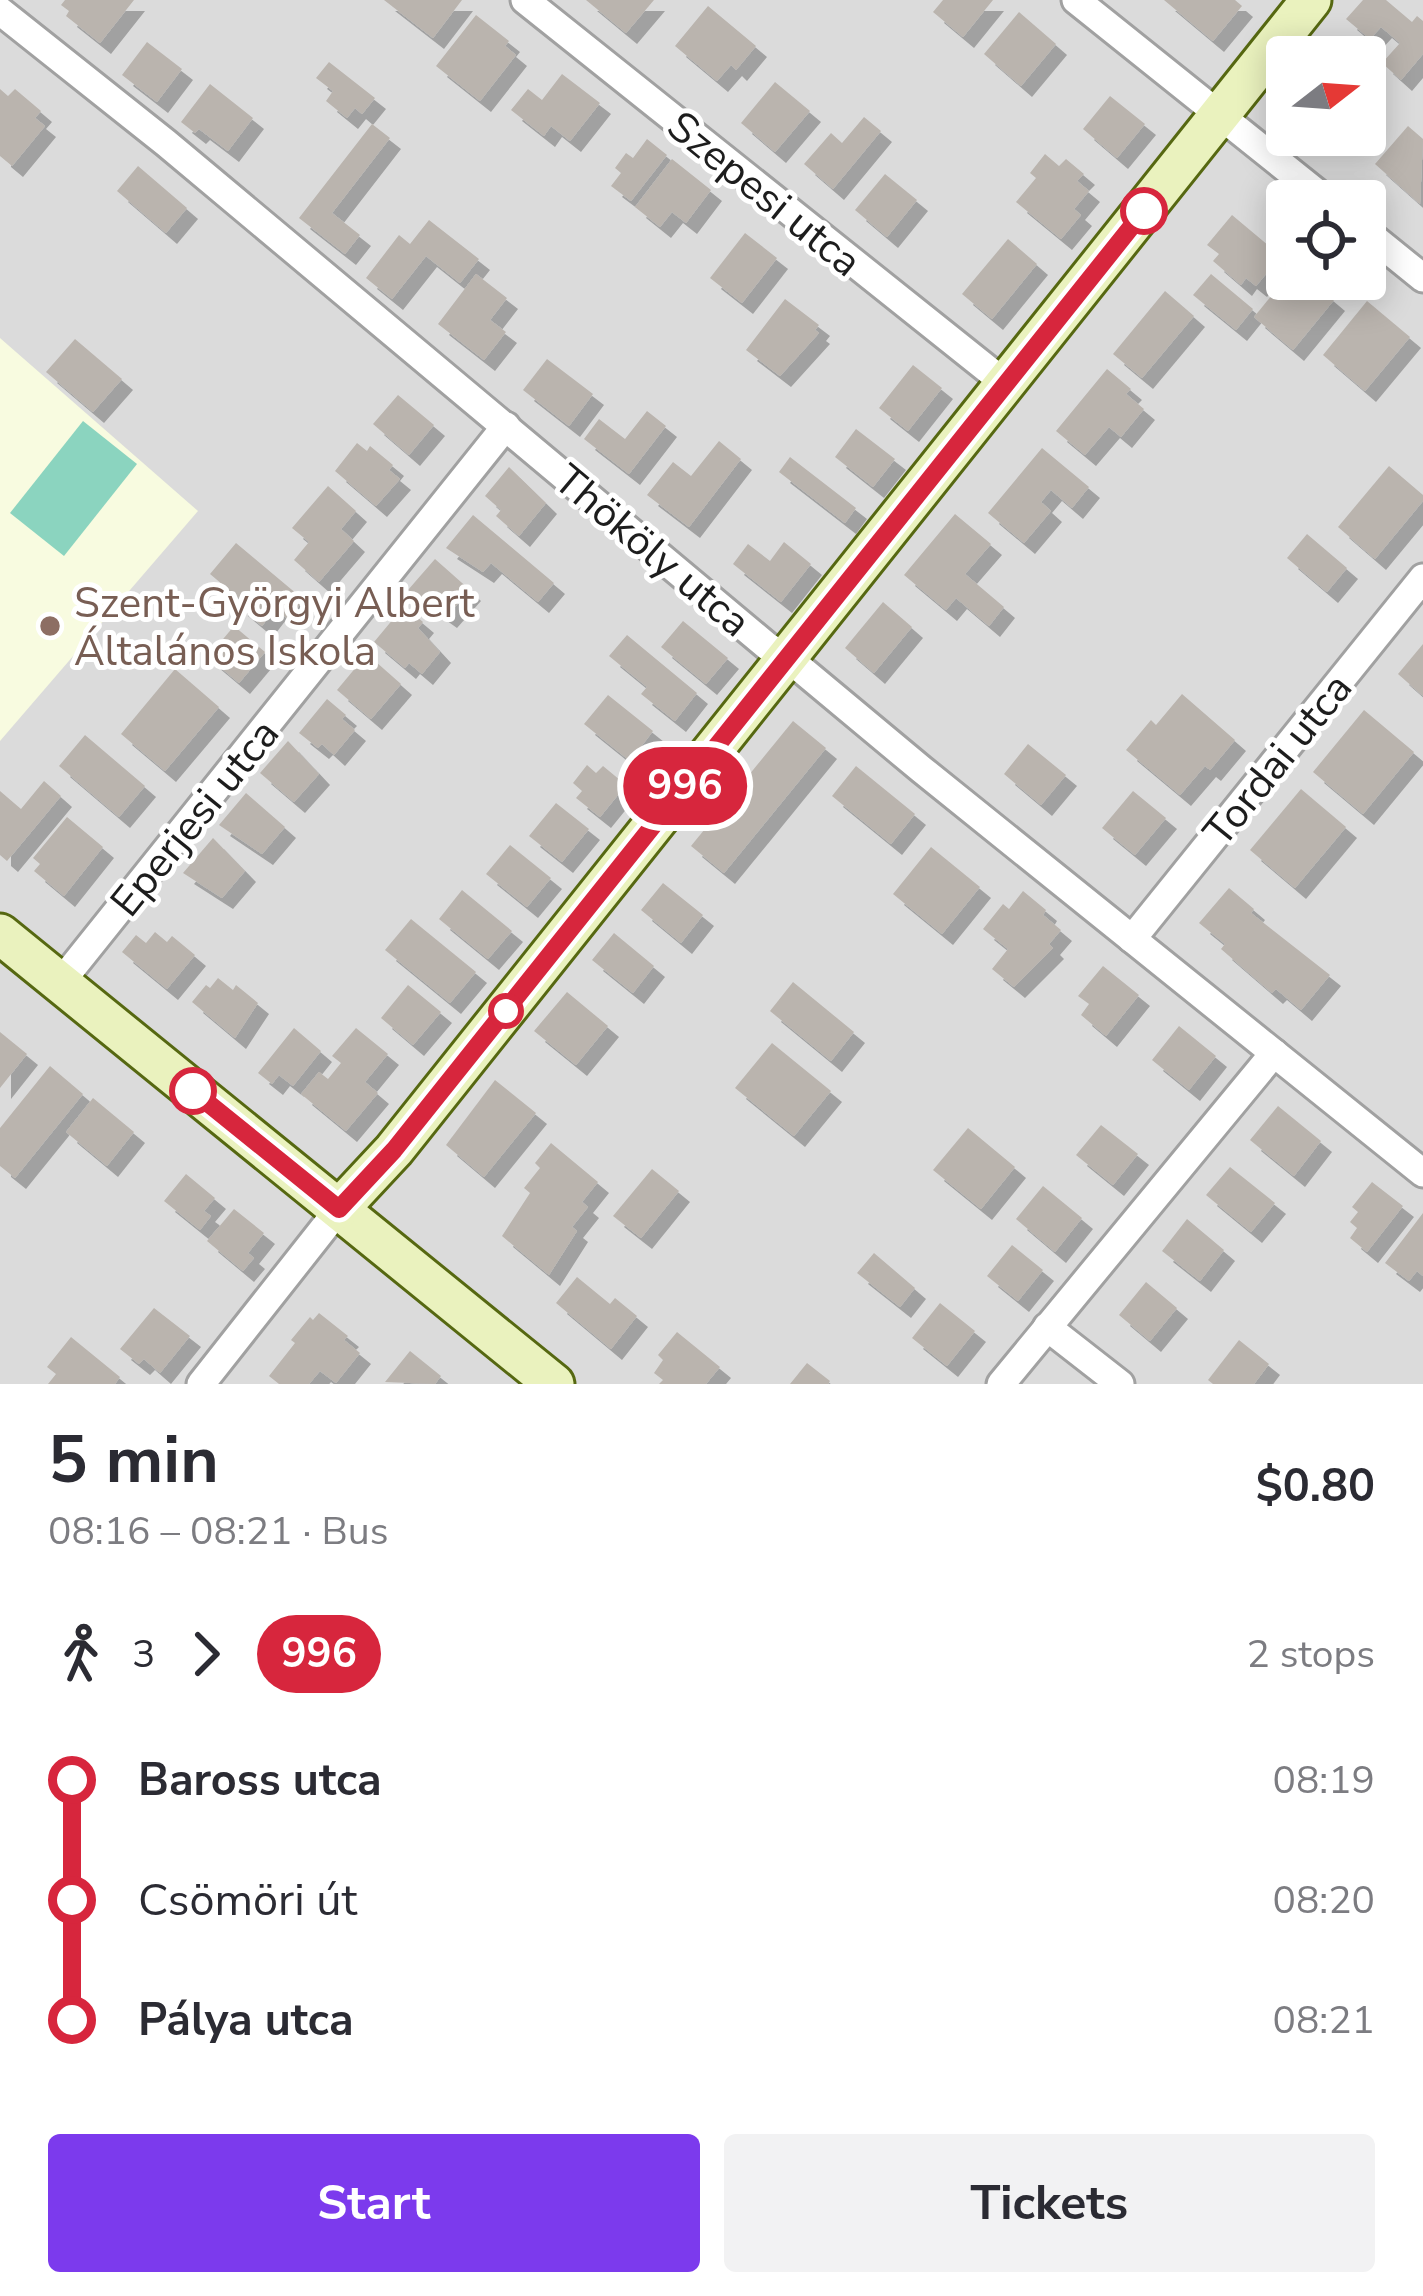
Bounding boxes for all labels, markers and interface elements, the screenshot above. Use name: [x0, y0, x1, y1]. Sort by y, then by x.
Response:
north arrow: [1266, 36, 1386, 156]
map controls: [1266, 36, 1386, 300]
street label: Szepesi utca: [655, 98, 873, 290]
button: locate: [1266, 180, 1386, 300]
unlabelled marker: [1122, 189, 1166, 233]
street label: Thököly utca: [542, 452, 762, 650]
place label: Szent-Györgyi Albert Általános Iskola: [74, 575, 475, 680]
marker: Szent-Györgyi Albert Általános Iskola: [37, 613, 63, 639]
street label: Tordai utca: [1191, 662, 1365, 858]
street label: Eperjesi utca: [98, 707, 292, 929]
line badge: 996: [616, 747, 754, 825]
text: 996: [647, 757, 723, 814]
unlabelled marker: [490, 995, 522, 1027]
unlabelled marker: [171, 1069, 215, 1113]
text: 5 min: [48, 1415, 219, 1505]
text: $0.80: [1256, 1456, 1375, 1517]
text: 08:16 – 08:21 · Bus: [48, 1505, 388, 1558]
icon: walk: [48, 1621, 114, 1687]
icon: forward: [173, 1621, 239, 1687]
text: 996: [281, 1625, 357, 1682]
text: 3: [132, 1628, 155, 1681]
text: 2 stops: [1246, 1628, 1375, 1681]
text: Baross utca: [138, 1750, 382, 1811]
text: 08:19: [1273, 1754, 1375, 1807]
text: Csömöri út: [138, 1870, 357, 1931]
text: 08:20: [1273, 1874, 1375, 1927]
text: Pálya utca: [138, 1990, 354, 2051]
text: 08:21: [1273, 1994, 1375, 2047]
button: Start: [48, 2134, 700, 2272]
button: Tickets: [724, 2134, 1375, 2272]

